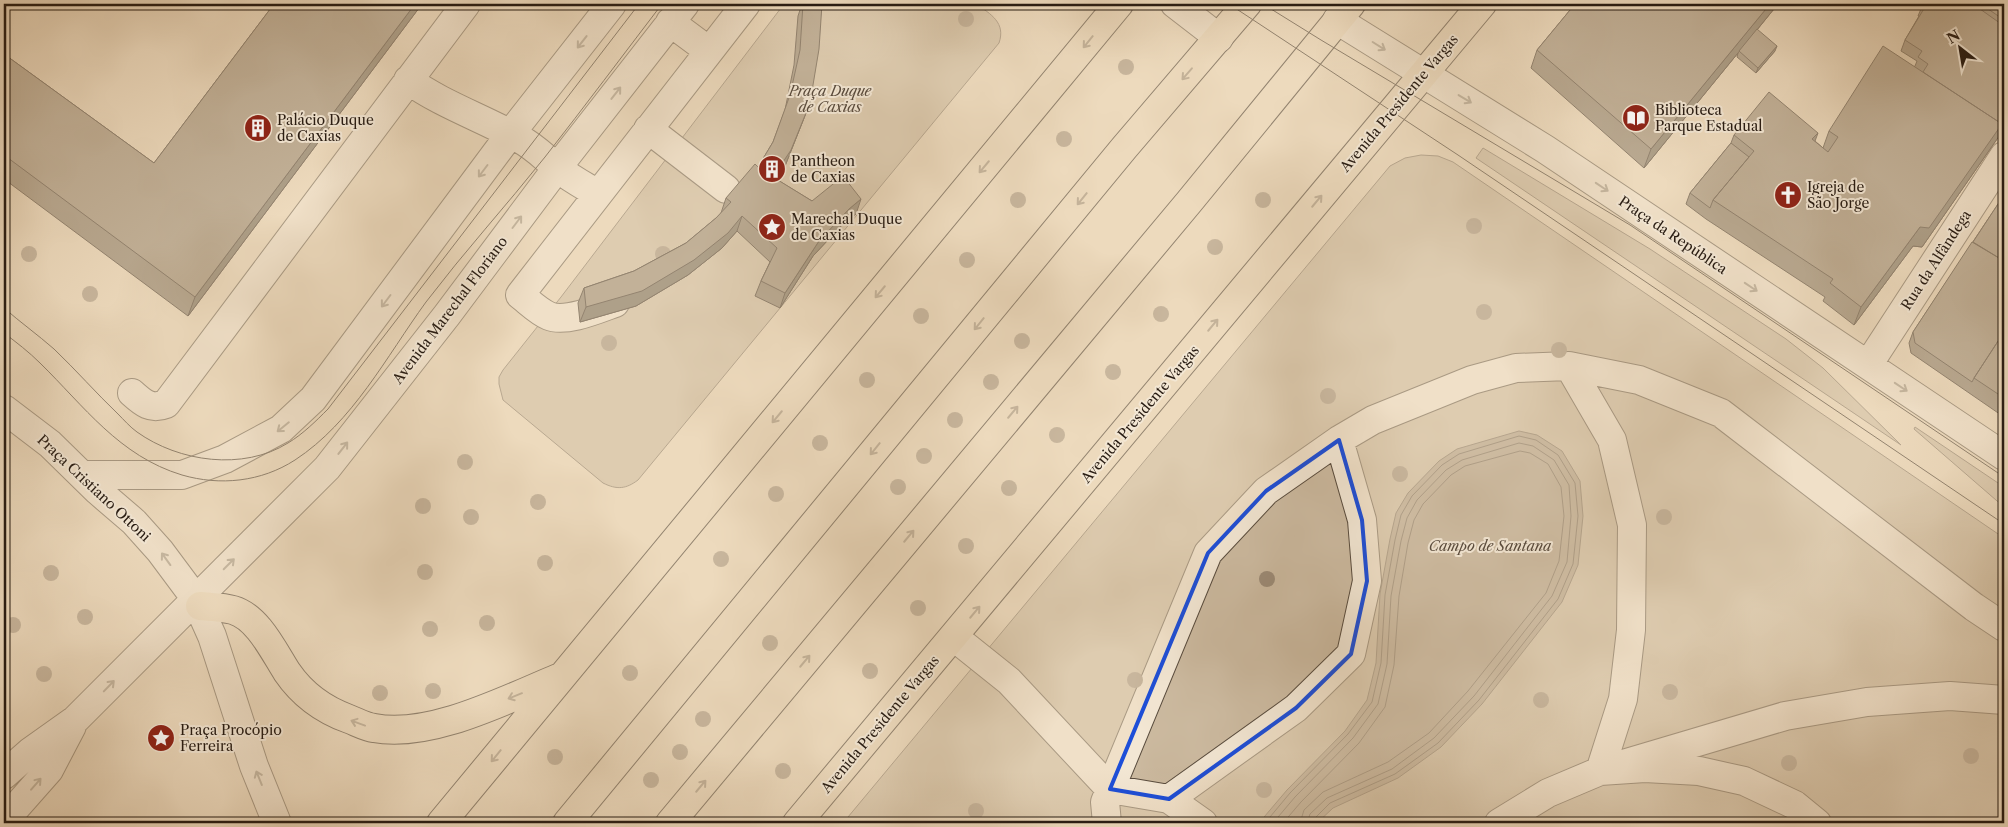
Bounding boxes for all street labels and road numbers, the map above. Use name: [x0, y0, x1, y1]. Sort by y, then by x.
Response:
street label: Avenida Presidente Vargas: [1335, 31, 1462, 176]
street label: Praça da República: [1615, 192, 1731, 278]
street label: Rua da Alfândega: [1897, 206, 1975, 313]
street label: Avenida Marechal Floriano: [388, 233, 511, 388]
street label: Avenida Presidente Vargas: [1076, 342, 1203, 487]
street label: Praça Cristiano Ottoni: [33, 431, 155, 545]
street label: Avenida Presidente Vargas: [816, 652, 943, 797]

